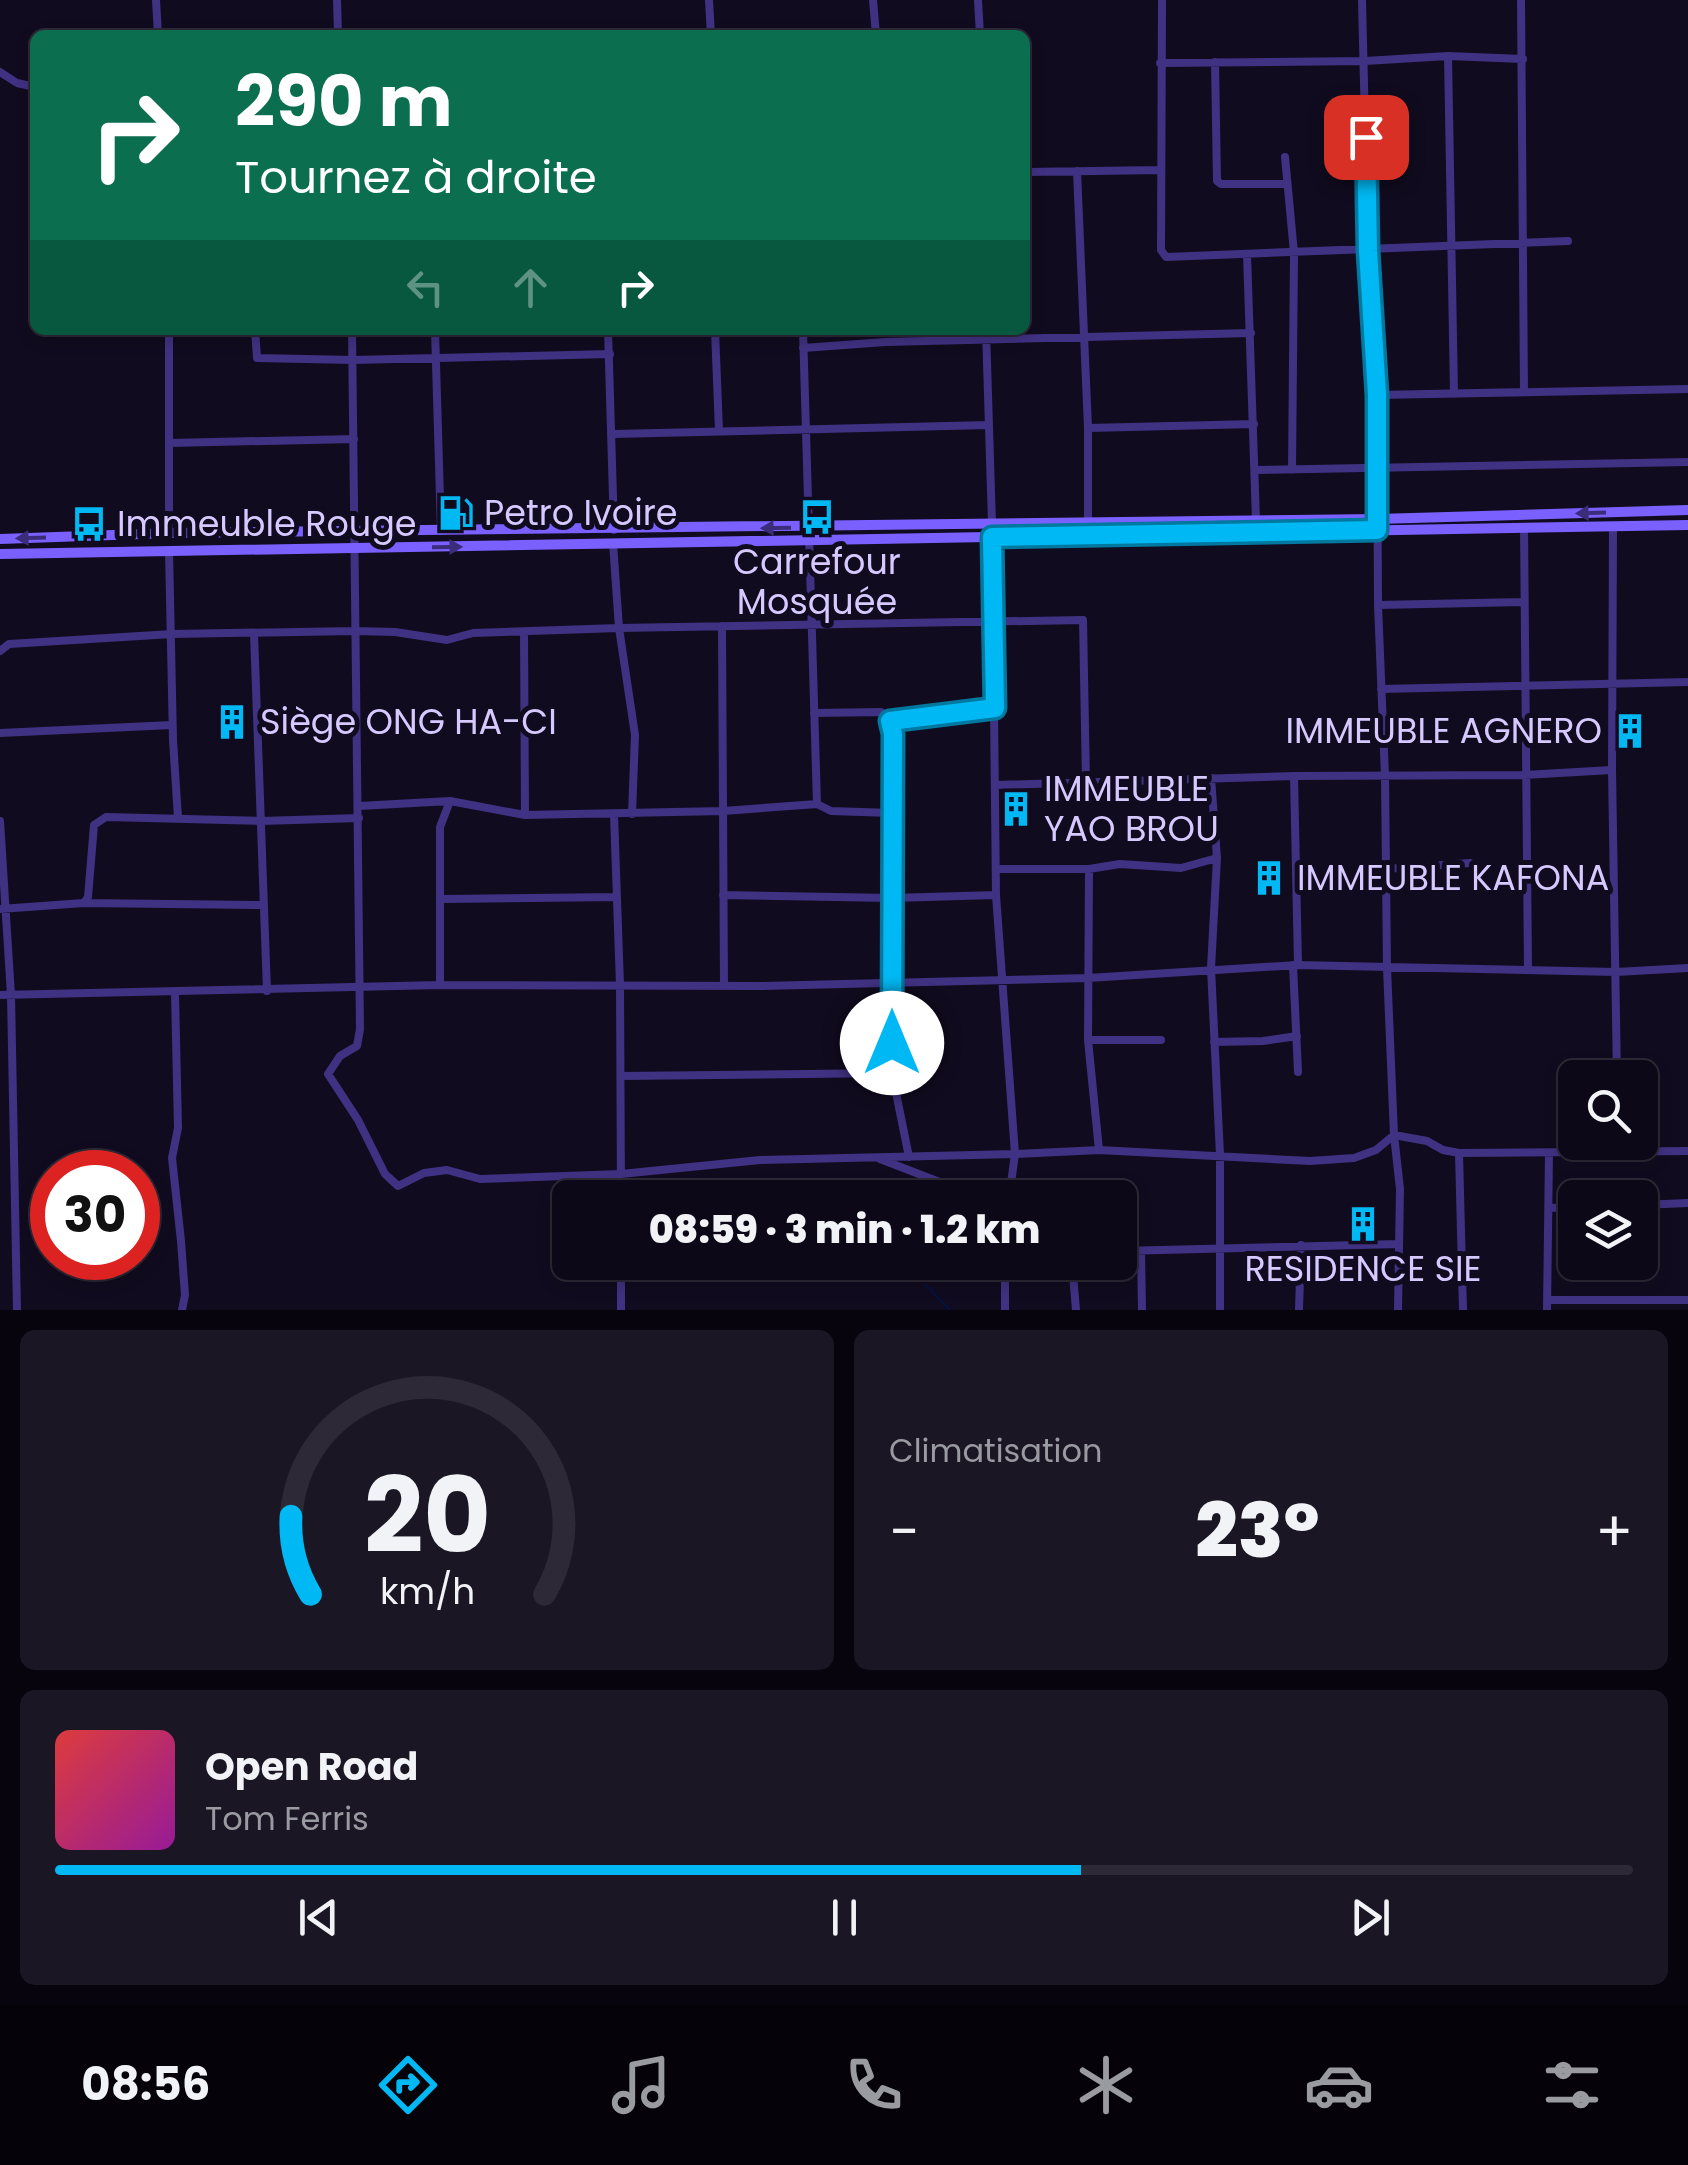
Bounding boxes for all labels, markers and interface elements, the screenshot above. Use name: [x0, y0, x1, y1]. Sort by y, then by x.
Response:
text: 290 m: [235, 52, 453, 151]
icon: right: [70, 70, 200, 200]
pin: [1324, 95, 1409, 180]
icon: arrive: [1339, 110, 1394, 165]
text: Tournez à droite: [235, 146, 597, 209]
icon: left: [398, 260, 453, 315]
icon: ahead: [503, 260, 558, 315]
icon: right: [608, 260, 663, 315]
place label: Petro Ivoire: [484, 488, 678, 537]
fuel station icon: Petro Ivoire: [437, 494, 475, 532]
bus stop icon: Carrefour Mosquée: [798, 498, 836, 536]
place label: Immeuble Rouge: [117, 499, 417, 548]
bus stop icon: Immeuble Rouge: [70, 505, 108, 543]
one-way arrow: [1574, 505, 1606, 521]
one-way arrow: [759, 520, 791, 536]
one-way arrow: [14, 530, 46, 546]
place label: Carrefour Mosquée: [733, 537, 901, 626]
one-way arrow: [432, 539, 464, 555]
place label: Siège ONG HA-CI: [260, 697, 557, 746]
building icon: Siège ONG HA-CI: [213, 703, 251, 741]
place label: IMMEUBLE AGNERO: [1285, 706, 1602, 755]
building icon: IMMEUBLE AGNERO: [1611, 712, 1649, 750]
place label: IMMEUBLE YAO BROU: [1044, 764, 1219, 853]
building icon: IMMEUBLE YAO BROU: [997, 790, 1035, 828]
place label: IMMEUBLE KAFONA: [1297, 853, 1609, 902]
building icon: IMMEUBLE KAFONA: [1250, 859, 1288, 897]
position arrow: [840, 991, 944, 1095]
map controls: [1558, 1060, 1658, 1280]
button: search: [1558, 1060, 1658, 1160]
speed limit sign: 30: [30, 1150, 160, 1280]
button: layers: [1558, 1180, 1658, 1280]
text: 08:59 · 3 min · 1.2 km: [649, 1203, 1040, 1256]
building icon: RESIDENCE SIE: [1344, 1205, 1382, 1243]
place label: RESIDENCE SIE: [1244, 1244, 1482, 1293]
text: Climatisation: [889, 1428, 1102, 1473]
text: 20: [363, 1443, 491, 1588]
text: 23°: [1195, 1478, 1320, 1583]
text: −: [889, 1493, 919, 1570]
text: +: [1595, 1493, 1633, 1570]
text: km/h: [379, 1566, 475, 1617]
text: Open Road: [205, 1740, 418, 1793]
text: Tom Ferris: [205, 1796, 369, 1841]
icon: previous: [291, 1890, 346, 1945]
icon: pause: [817, 1890, 872, 1945]
icon: next: [1343, 1890, 1398, 1945]
icon: directions: [373, 2050, 443, 2120]
icon: music: [606, 2050, 676, 2120]
icon: phone: [839, 2050, 909, 2120]
icon: climate: [1071, 2050, 1141, 2120]
icon: car: [1304, 2050, 1374, 2120]
icon: filters: [1537, 2050, 1607, 2120]
text: 08:56: [81, 2053, 211, 2116]

